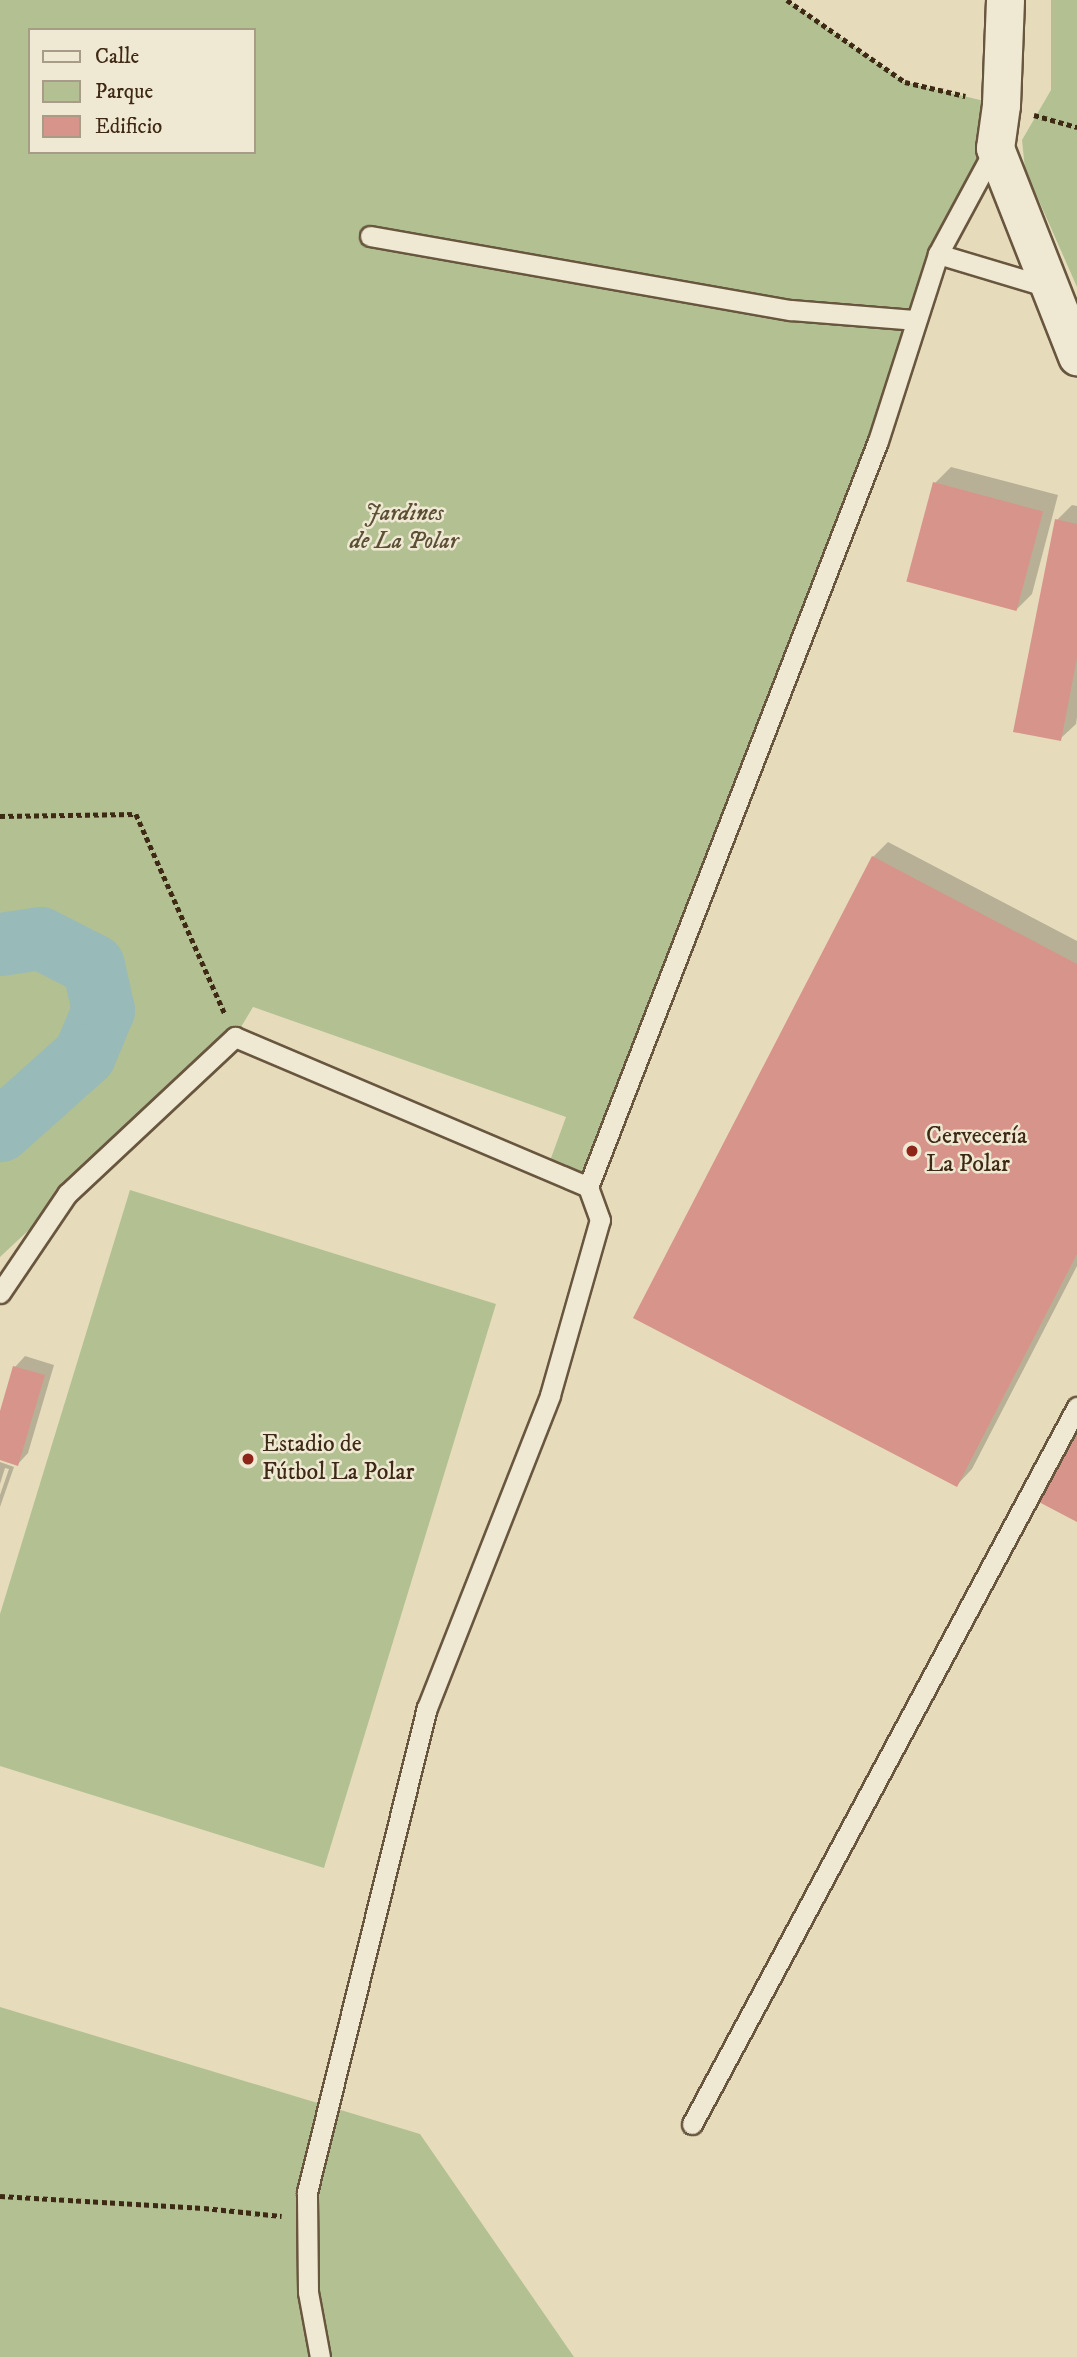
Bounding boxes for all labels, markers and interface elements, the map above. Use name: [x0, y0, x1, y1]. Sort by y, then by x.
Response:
legend: [28, 28, 256, 154]
text: Calle: [95, 44, 139, 70]
text: Parque: [95, 79, 153, 105]
text: Edificio: [95, 114, 162, 140]
park label: Jardines de La Polar: [350, 500, 458, 556]
place label: Cervecería La Polar: [926, 1123, 1027, 1179]
marker: Cervecería La Polar: [904, 1143, 920, 1159]
place label: Estadio de Fútbol La Polar: [262, 1431, 415, 1487]
marker: Estadio de Fútbol La Polar: [240, 1451, 256, 1467]

